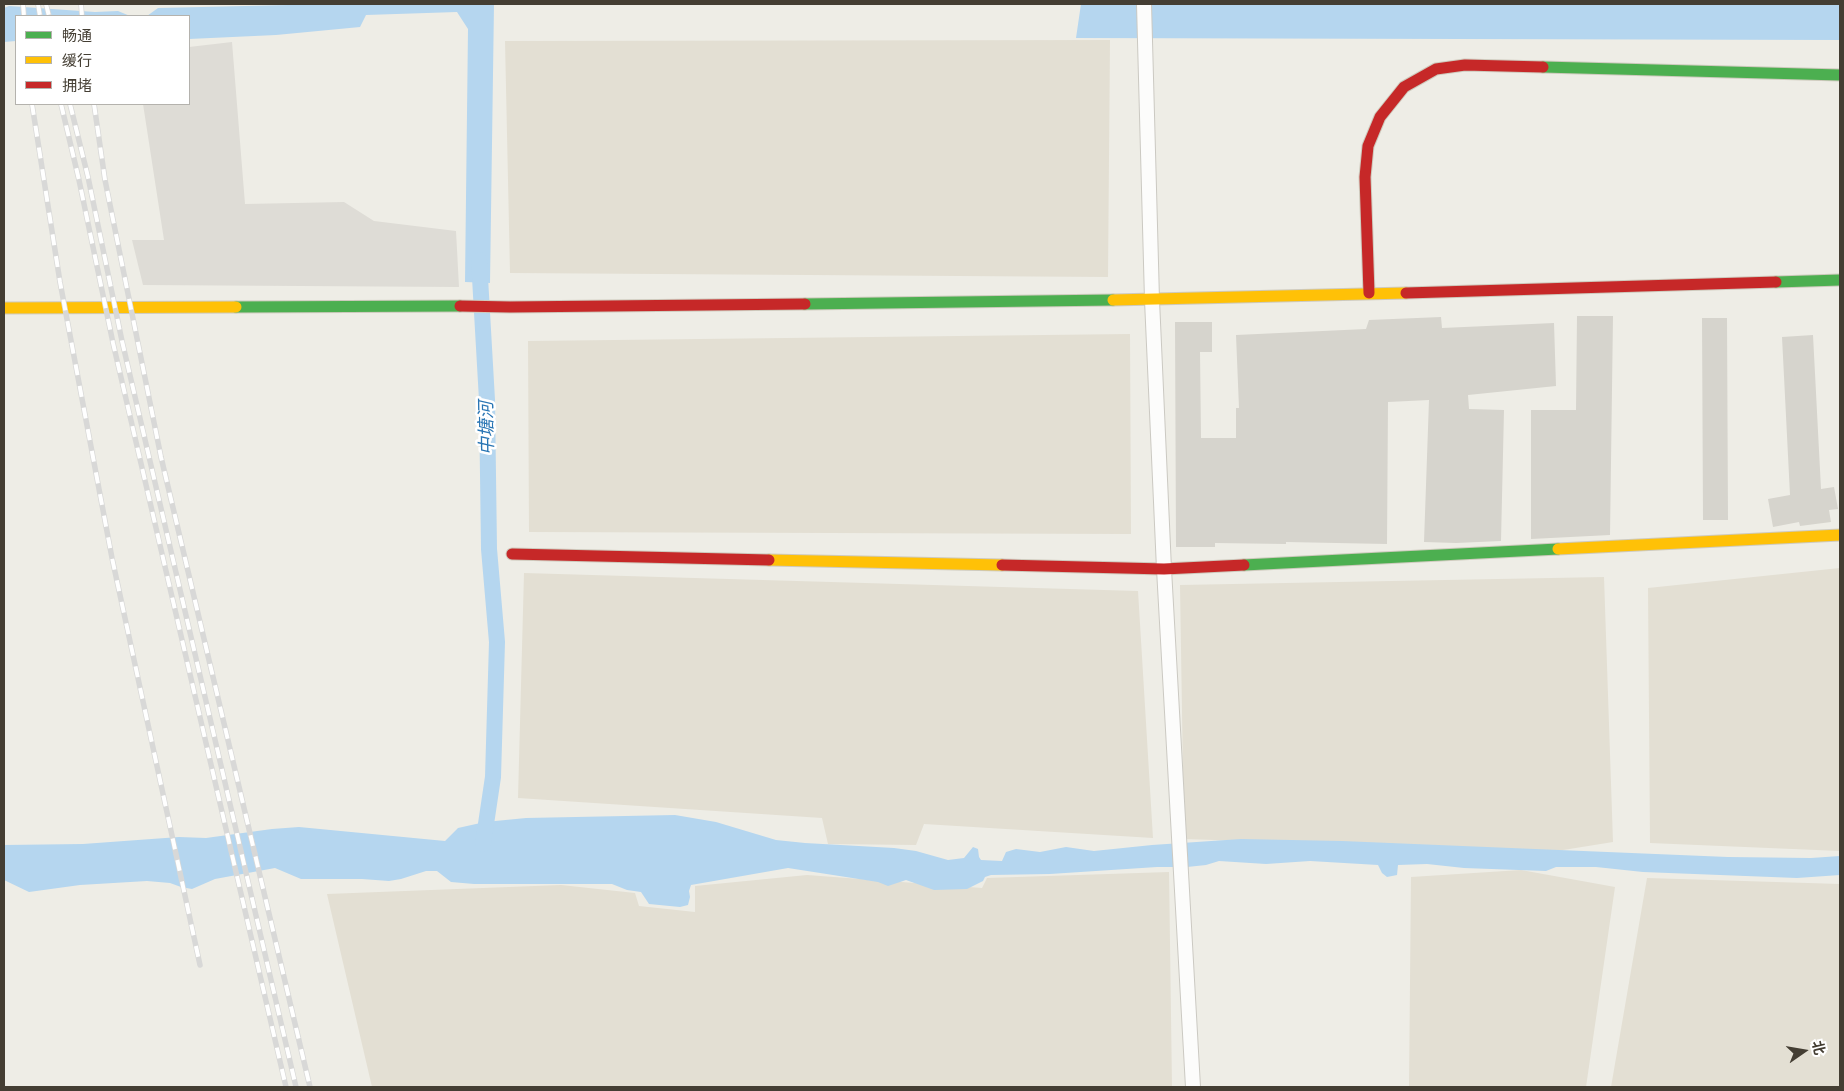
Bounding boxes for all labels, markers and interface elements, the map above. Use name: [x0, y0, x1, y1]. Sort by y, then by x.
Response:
legend: [15, 15, 190, 105]
text: 畅通: [62, 26, 92, 45]
text: 缓行: [62, 51, 92, 70]
text: 拥堵: [62, 76, 92, 95]
water label: 中塘河: [476, 401, 498, 455]
north arrow: [1779, 1026, 1829, 1076]
text: 北: [1808, 1039, 1829, 1056]

